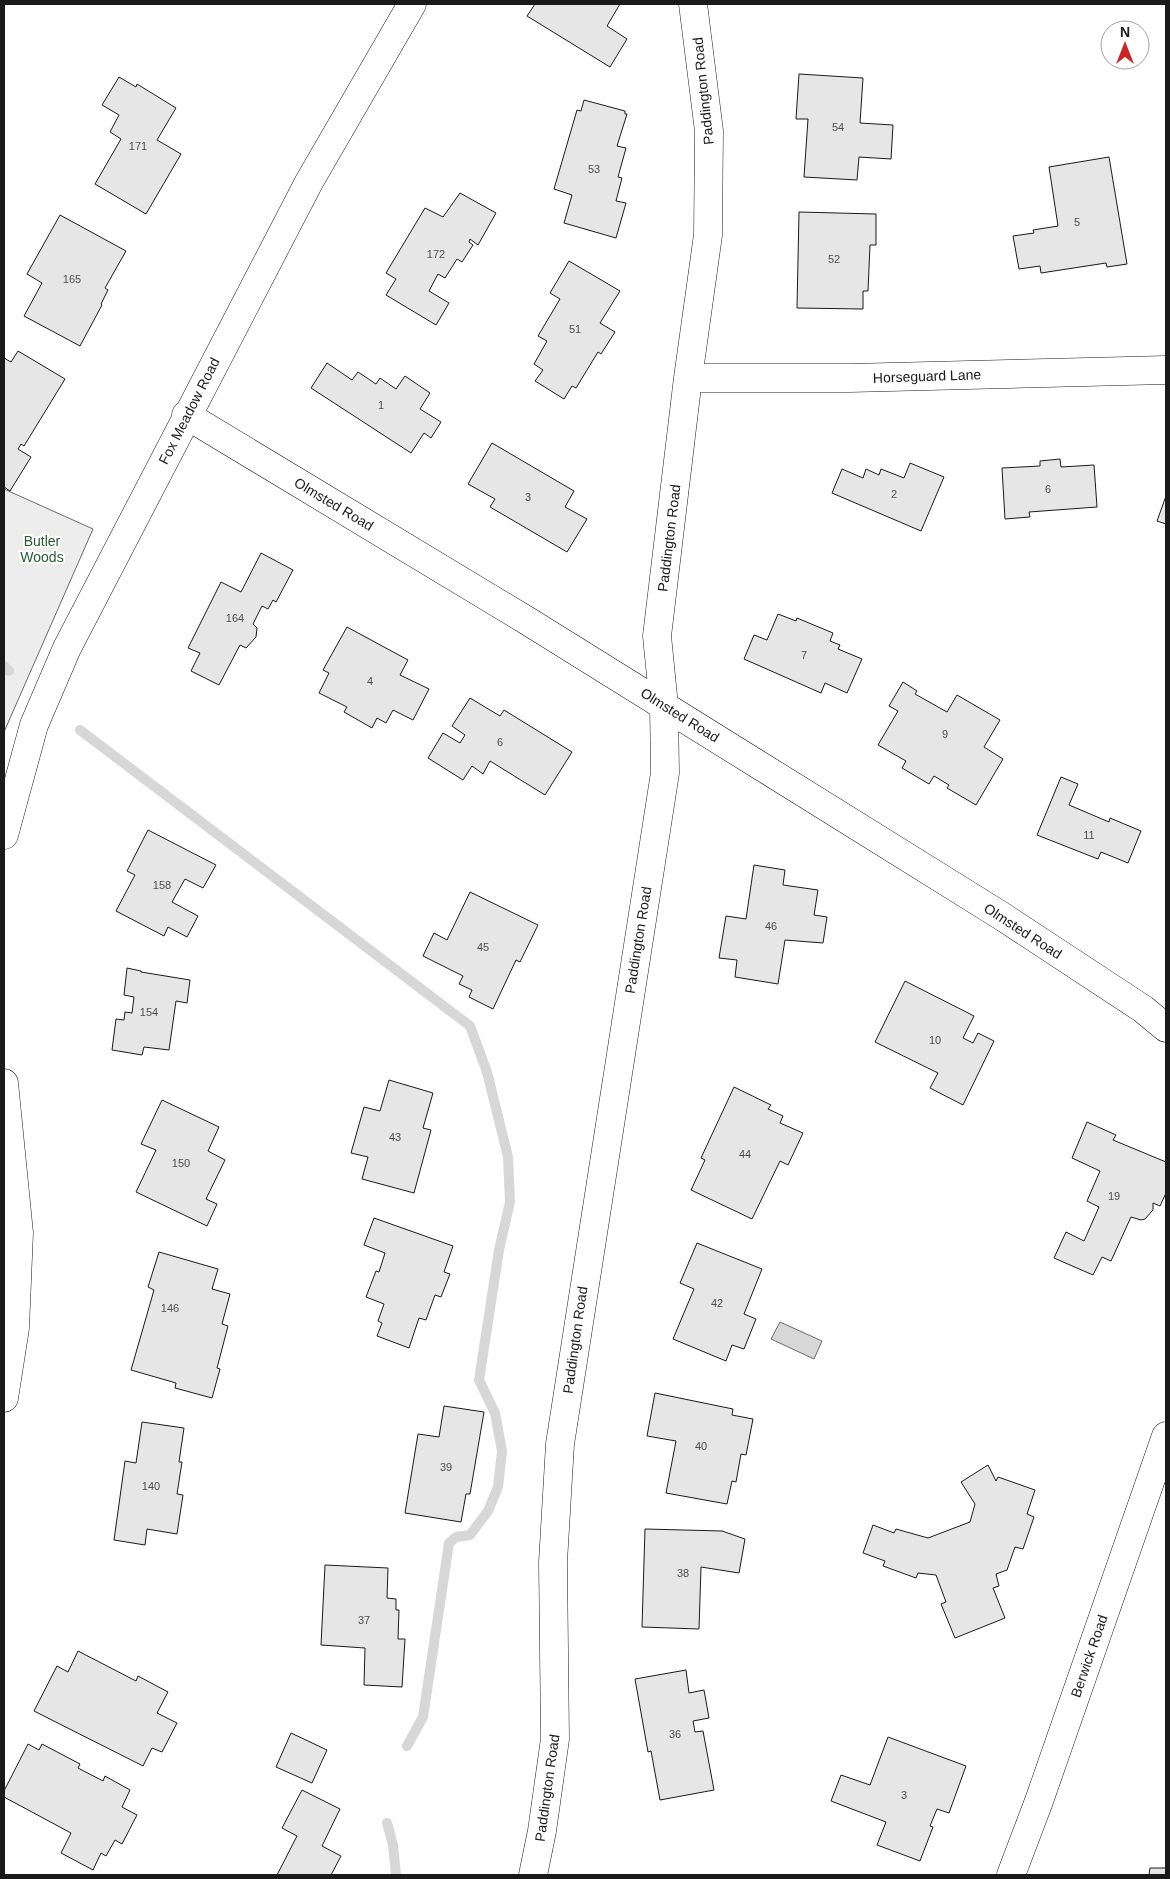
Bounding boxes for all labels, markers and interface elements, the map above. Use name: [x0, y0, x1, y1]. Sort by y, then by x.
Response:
north arrow: [1100, 20, 1150, 70]
text: N: [1120, 24, 1130, 40]
street label: Paddington Road: [689, 36, 717, 146]
house number: 54: [832, 121, 844, 133]
house number: 171: [129, 140, 147, 152]
house number: 53: [588, 163, 600, 175]
house number: 5: [1074, 216, 1080, 228]
house number: 172: [427, 248, 445, 260]
house number: 52: [828, 253, 840, 265]
house number: 165: [63, 273, 81, 285]
house number: 51: [569, 323, 581, 335]
street label: Fox Meadow Road: [155, 355, 223, 467]
street label: Horseguard Lane: [873, 366, 982, 386]
house number: 1: [378, 399, 384, 411]
street label: Olmsted Road: [292, 474, 376, 534]
street label: Paddington Road: [654, 483, 684, 593]
house number: 6: [1045, 483, 1051, 495]
house number: 2: [891, 488, 897, 500]
house number: 3: [525, 491, 531, 503]
park label: Butler Woods: [20, 533, 64, 565]
house number: 164: [226, 612, 244, 624]
house number: 7: [801, 649, 807, 661]
house number: 4: [367, 675, 373, 687]
street label: Olmsted Road: [638, 685, 722, 745]
house number: 9: [942, 728, 948, 740]
house number: 6: [497, 736, 503, 748]
house number: 11: [1083, 829, 1095, 841]
house number: 158: [153, 879, 171, 891]
street label: Paddington Road: [622, 885, 654, 995]
street label: Olmsted Road: [981, 900, 1065, 962]
house number: 46: [765, 920, 777, 932]
house number: 45: [477, 941, 489, 953]
house number: 154: [140, 1006, 158, 1018]
house number: 10: [929, 1034, 941, 1046]
house number: 43: [389, 1131, 401, 1143]
house number: 44: [739, 1148, 751, 1160]
house number: 150: [172, 1157, 190, 1169]
house number: 19: [1108, 1190, 1120, 1202]
street label: Paddington Road: [560, 1285, 590, 1395]
house number: 42: [711, 1297, 723, 1309]
house number: 146: [161, 1302, 179, 1314]
house number: 40: [695, 1440, 707, 1452]
house number: 39: [440, 1461, 452, 1473]
house number: 140: [142, 1480, 160, 1492]
house number: 38: [677, 1567, 689, 1579]
street label: Berwick Road: [1067, 1613, 1111, 1699]
house number: 37: [358, 1614, 370, 1626]
house number: 36: [669, 1728, 681, 1740]
street label: Paddington Road: [532, 1733, 562, 1843]
house number: 3: [901, 1789, 907, 1801]

